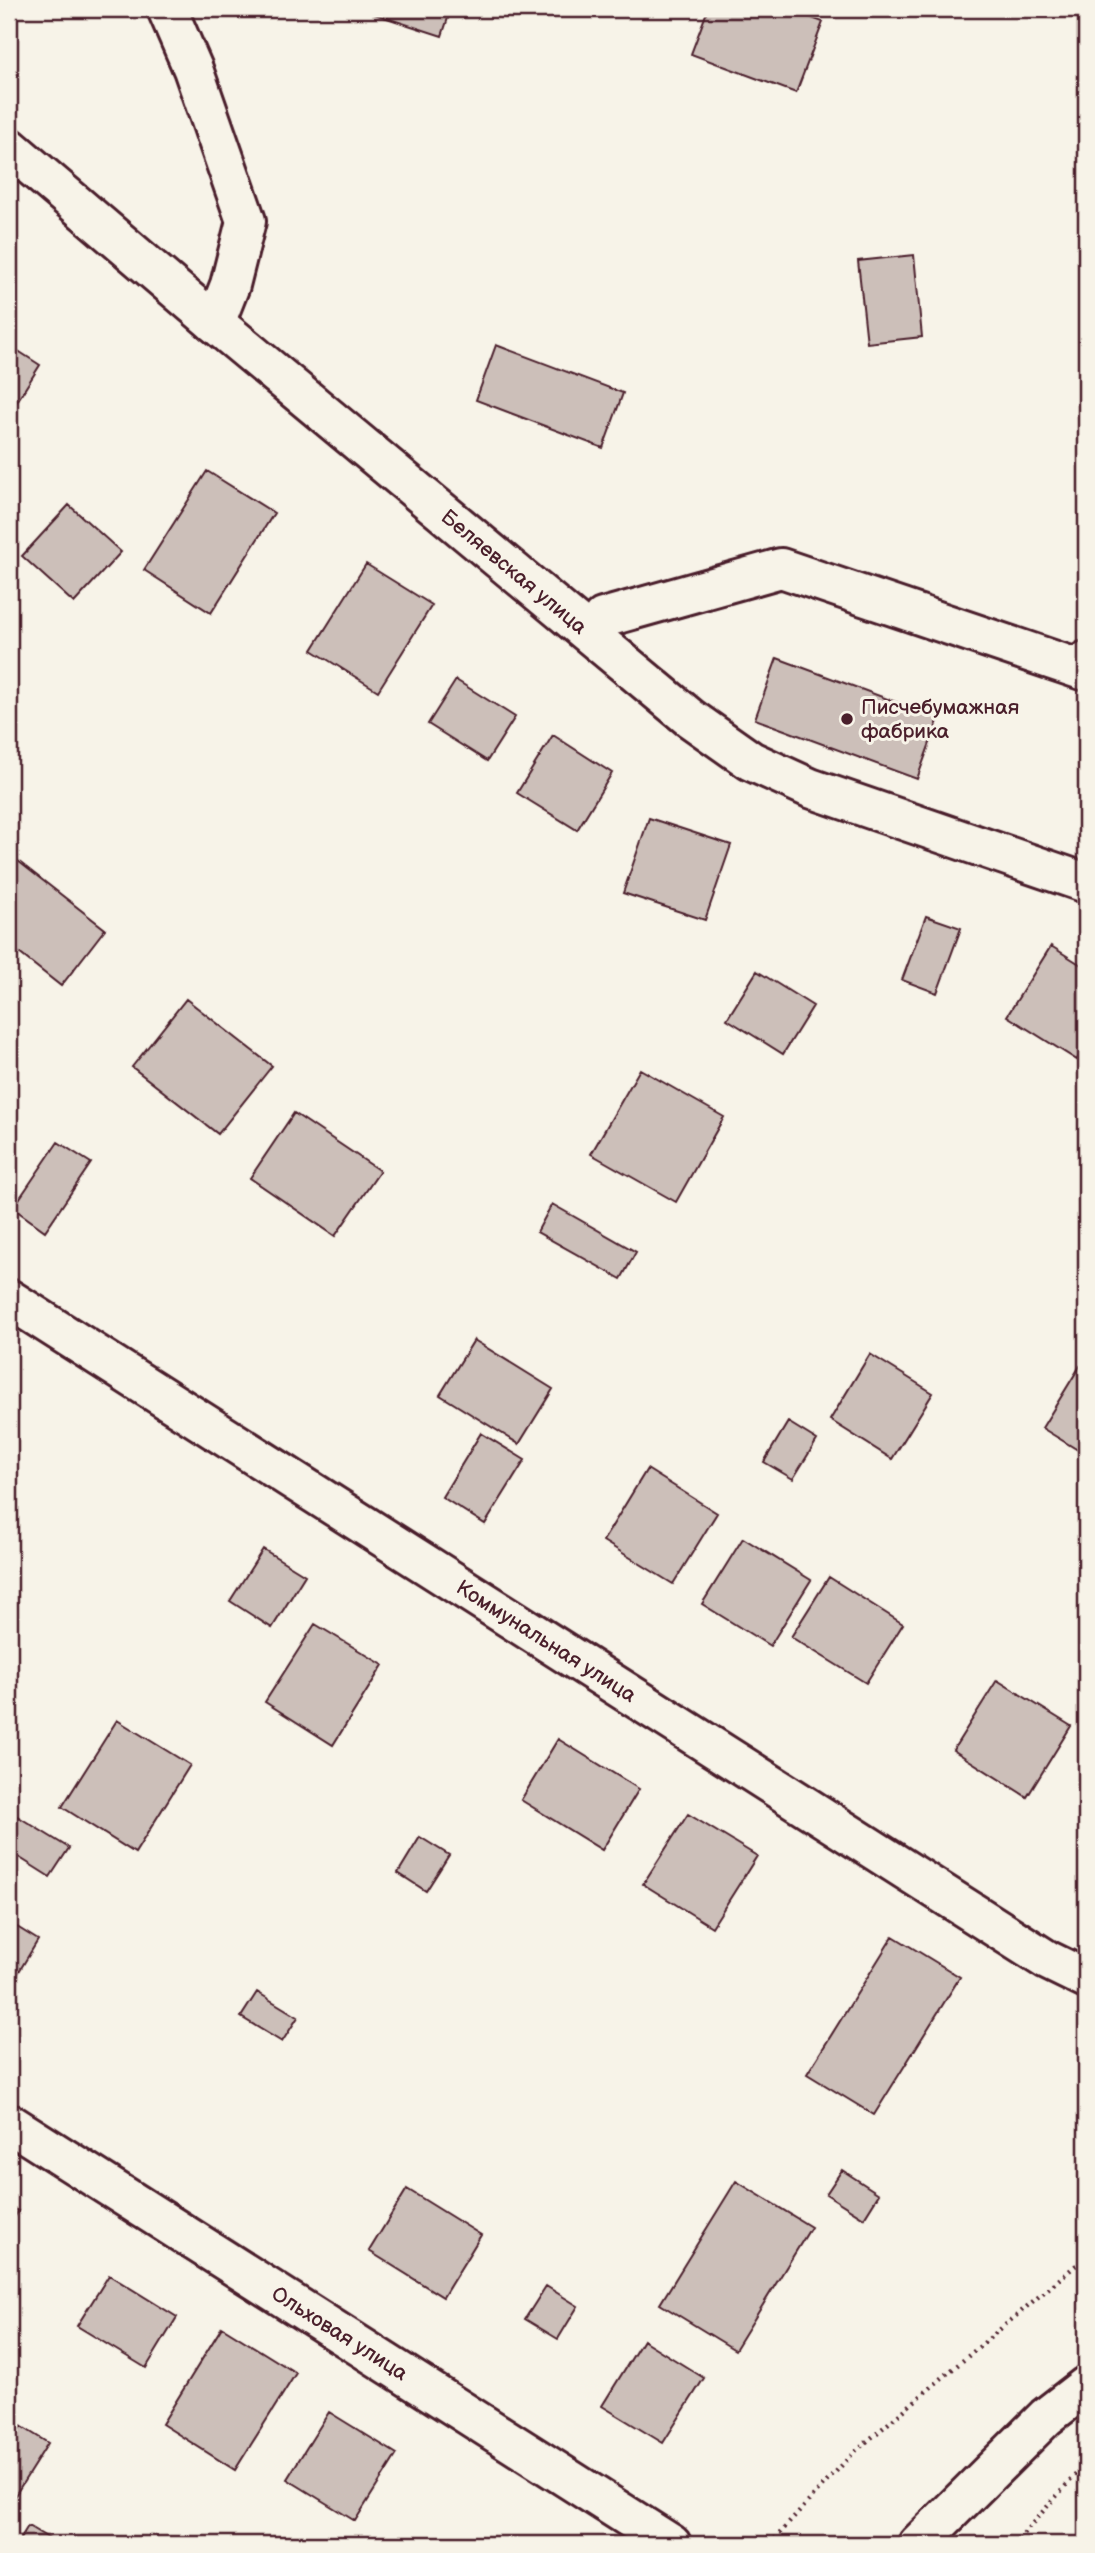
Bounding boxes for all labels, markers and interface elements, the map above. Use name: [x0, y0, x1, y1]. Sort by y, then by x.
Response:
street label: Беляевская улица: [436, 504, 592, 640]
place label: Писчебумажная фабрика: [861, 695, 1019, 744]
marker: Писчебумажная фабрика: [839, 711, 855, 727]
street label: Коммунальная улица: [452, 1575, 641, 1708]
street label: Ольховая улица: [267, 2281, 413, 2386]

